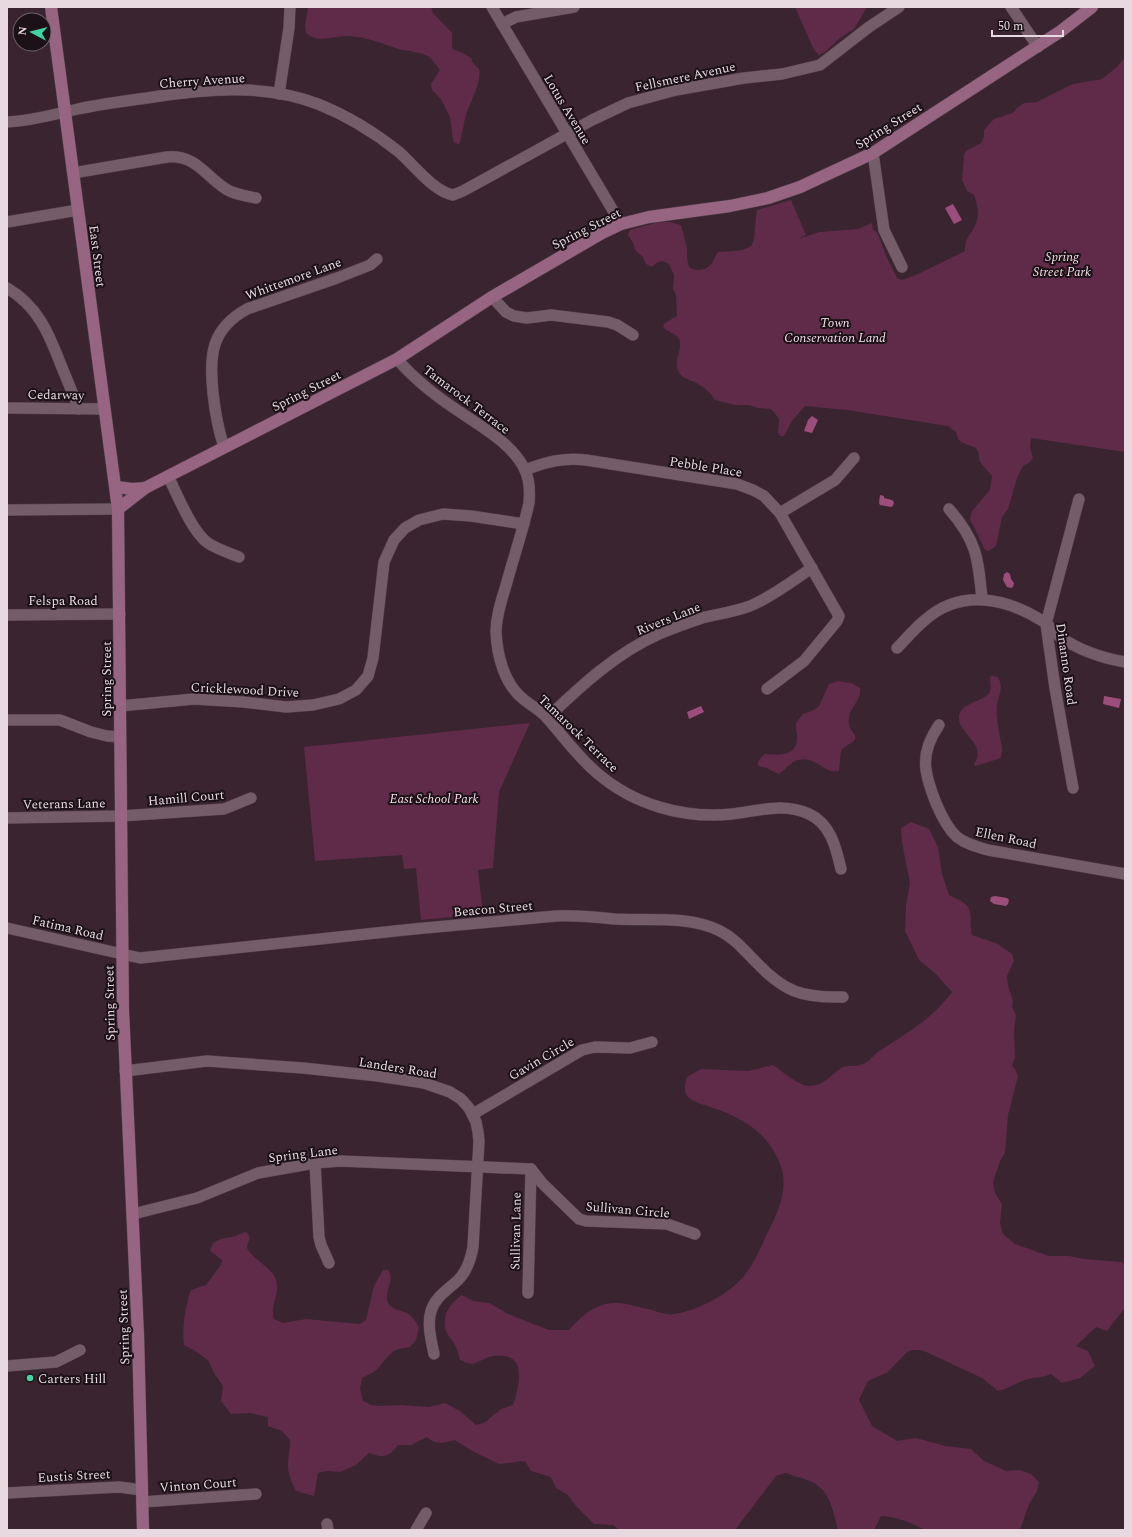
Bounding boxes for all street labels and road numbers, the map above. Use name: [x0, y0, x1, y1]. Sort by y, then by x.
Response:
street label: Fellsmere Avenue: [633, 57, 737, 97]
street label: Cherry Avenue: [158, 68, 246, 94]
street label: Lotus Avenue: [538, 71, 596, 148]
street label: Spring Street: [851, 97, 926, 154]
street label: Spring Street: [548, 203, 625, 255]
street label: East Street: [83, 224, 111, 289]
street label: Whittemore Lane: [242, 252, 344, 306]
street label: Tamarock Terrace: [419, 360, 514, 439]
street label: Spring Street: [268, 365, 345, 417]
street label: Cedarway: [27, 385, 85, 406]
street label: Pebble Place: [668, 451, 744, 483]
street label: Felspa Road: [28, 591, 98, 611]
street label: Rivers Lane: [633, 597, 703, 641]
street label: Dinanno Road: [1050, 622, 1082, 706]
street label: Spring Street: [97, 641, 117, 717]
street label: Cricklewood Drive: [190, 677, 300, 703]
street label: Tamarock Terrace: [534, 690, 623, 777]
street label: Hamill Court: [147, 785, 225, 811]
street label: Veterans Lane: [23, 793, 106, 815]
street label: Ellen Road: [973, 822, 1038, 854]
street label: Beacon Street: [453, 896, 534, 922]
street label: Fatima Road: [30, 910, 105, 946]
street label: Spring Street: [99, 965, 121, 1041]
street label: Gavin Circle: [505, 1032, 578, 1086]
street label: Landers Road: [357, 1052, 438, 1084]
street label: Spring Lane: [267, 1140, 339, 1168]
street label: Sullivan Lane: [505, 1192, 527, 1270]
street label: Sullivan Circle: [585, 1196, 671, 1224]
street label: Spring Street: [113, 1289, 135, 1365]
street label: Eustis Street: [37, 1464, 111, 1488]
street label: Vinton Court: [159, 1472, 238, 1498]

